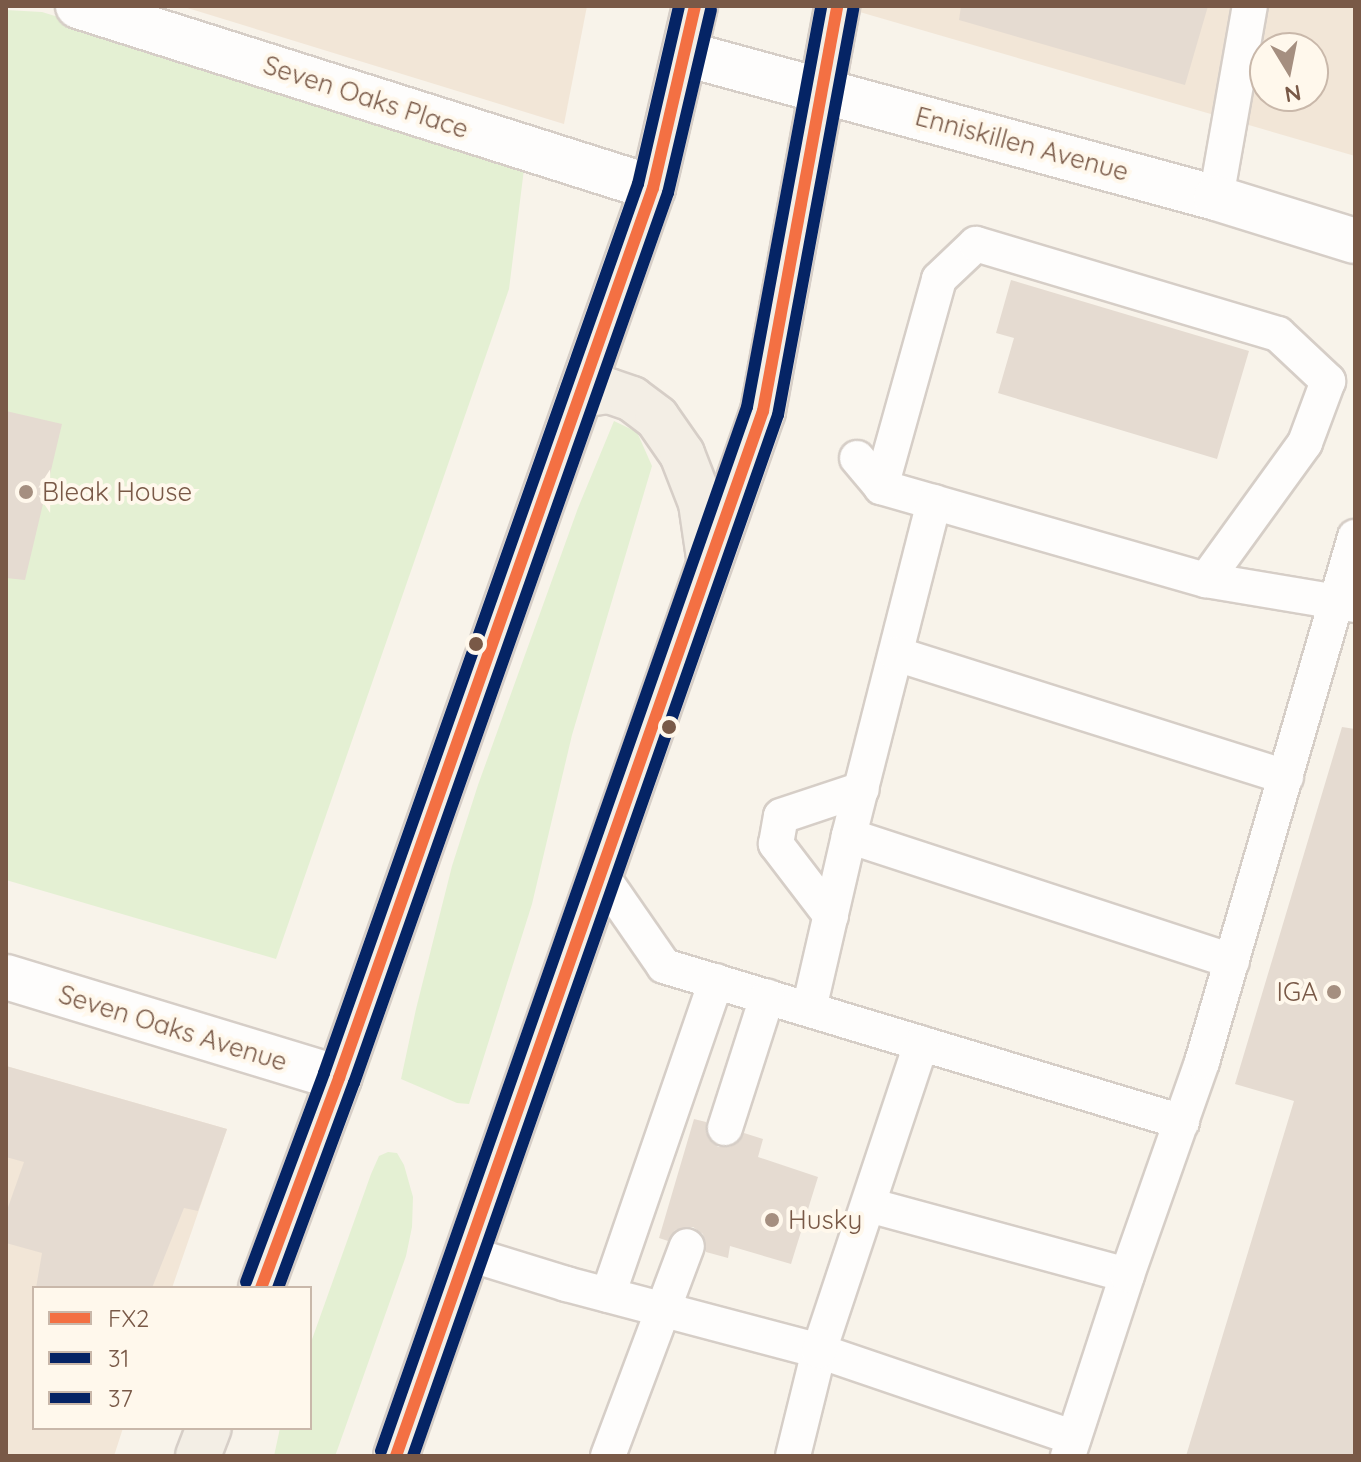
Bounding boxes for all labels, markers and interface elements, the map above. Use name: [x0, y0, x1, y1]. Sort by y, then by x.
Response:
north arrow: [1249, 32, 1329, 112]
street label: Seven Oaks Place: [260, 49, 472, 145]
text: N: [1282, 78, 1303, 109]
street label: Enniskillen Avenue: [912, 101, 1132, 187]
place label: Bleak House: [42, 476, 192, 508]
marker: Bleak House: [17, 483, 35, 501]
unlabelled marker: [468, 636, 484, 652]
unlabelled marker: [661, 719, 677, 735]
place label: IGA: [1277, 976, 1318, 1008]
street label: Seven Oaks Avenue: [55, 978, 291, 1078]
marker: IGA: [1325, 983, 1343, 1001]
place label: Husky: [788, 1204, 862, 1236]
marker: Husky: [763, 1211, 781, 1229]
legend: [32, 1286, 312, 1430]
text: FX2: [108, 1303, 149, 1333]
text: 31: [108, 1343, 129, 1373]
text: 37: [108, 1383, 133, 1413]

